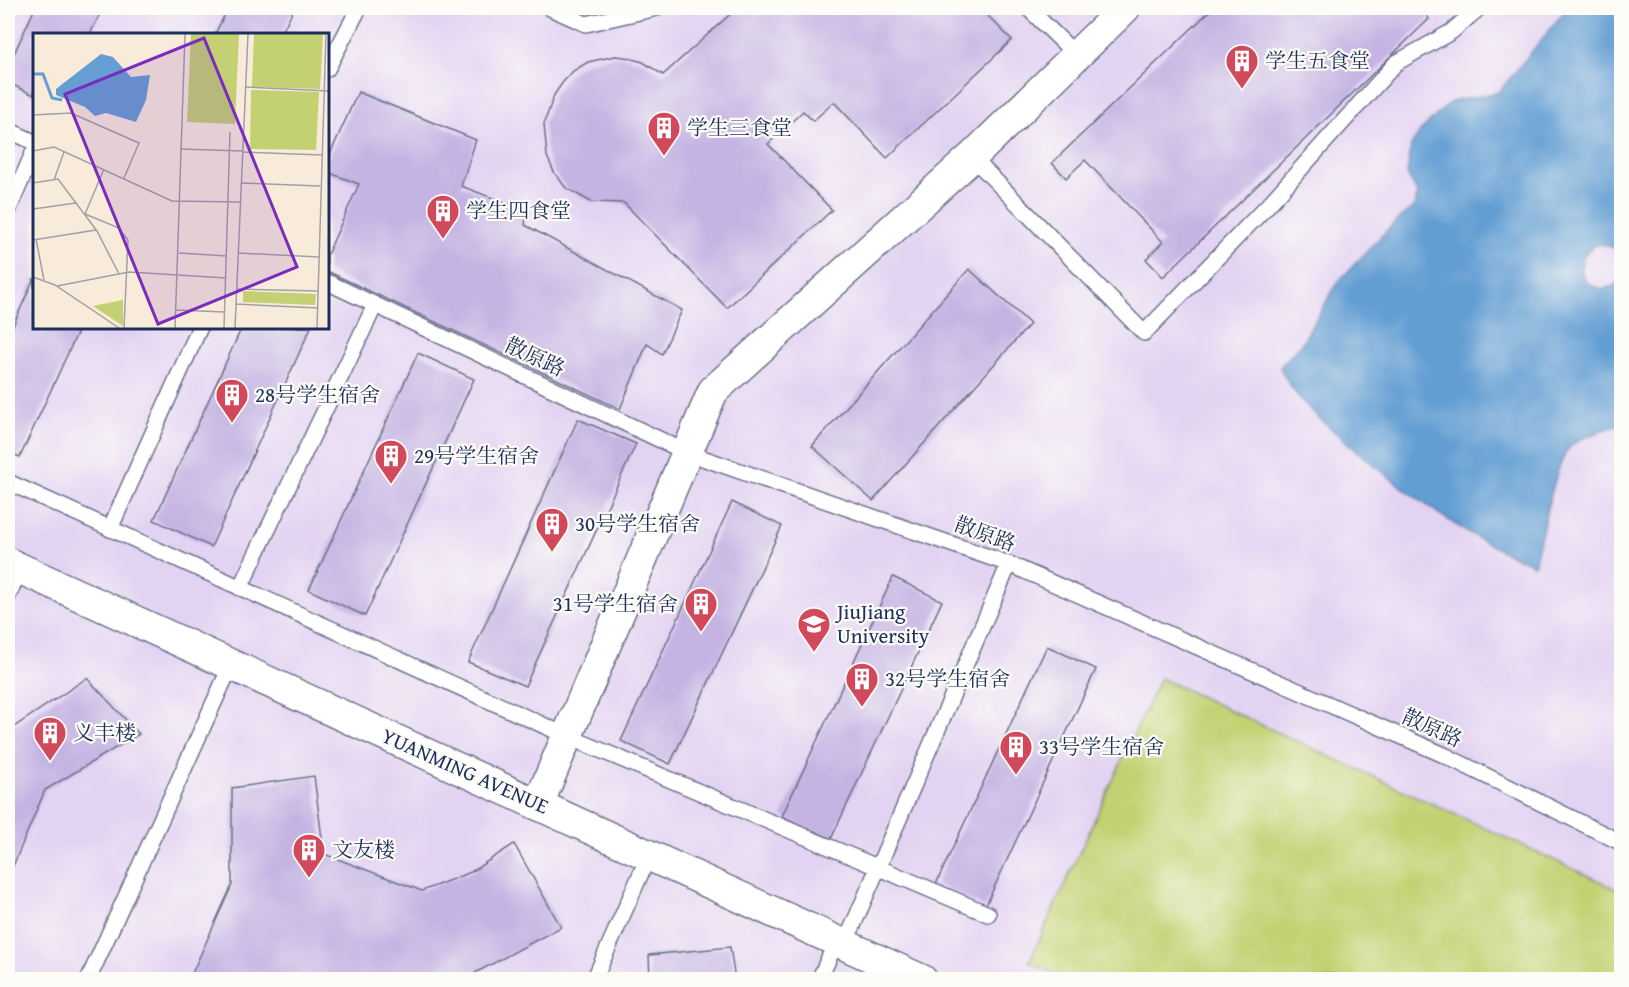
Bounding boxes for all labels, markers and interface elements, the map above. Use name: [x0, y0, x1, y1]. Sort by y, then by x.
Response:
inset map: [33, 33, 328, 328]
building icon: 学生五食堂: [1224, 43, 1260, 90]
place label: 学生五食堂: [1265, 45, 1370, 76]
building icon: 学生三食堂: [646, 110, 682, 157]
place label: 学生三食堂: [687, 112, 792, 143]
building icon: 学生四食堂: [425, 193, 461, 240]
place label: 学生四食堂: [466, 195, 571, 226]
street label: 散原路: [500, 329, 570, 384]
building icon: 28号学生宿舍: [214, 377, 250, 424]
place label: 28号学生宿舍: [255, 379, 380, 410]
building icon: 29号学生宿舍: [373, 438, 409, 485]
place label: 29号学生宿舍: [414, 440, 539, 471]
building icon: 30号学生宿舍: [534, 506, 570, 553]
place label: 30号学生宿舍: [575, 508, 700, 539]
street label: 散原路: [950, 508, 1020, 559]
building icon: 31号学生宿舍: [683, 586, 719, 633]
place label: 31号学生宿舍: [553, 588, 678, 619]
place label: JiuJiang University: [834, 596, 930, 651]
school or university icon: JiuJiang University: [796, 606, 832, 653]
building icon: 32号学生宿舍: [844, 661, 880, 708]
place label: 32号学生宿舍: [885, 663, 1010, 694]
street label: 散原路: [1397, 701, 1467, 755]
building icon: 义丰楼: [32, 715, 68, 762]
place label: 义丰楼: [73, 717, 136, 748]
street label: YUANMING AVENUE: [377, 720, 554, 821]
building icon: 33号学生宿舍: [998, 729, 1034, 776]
place label: 33号学生宿舍: [1039, 731, 1164, 762]
building icon: 文友楼: [291, 832, 327, 879]
place label: 文友楼: [332, 834, 395, 865]

